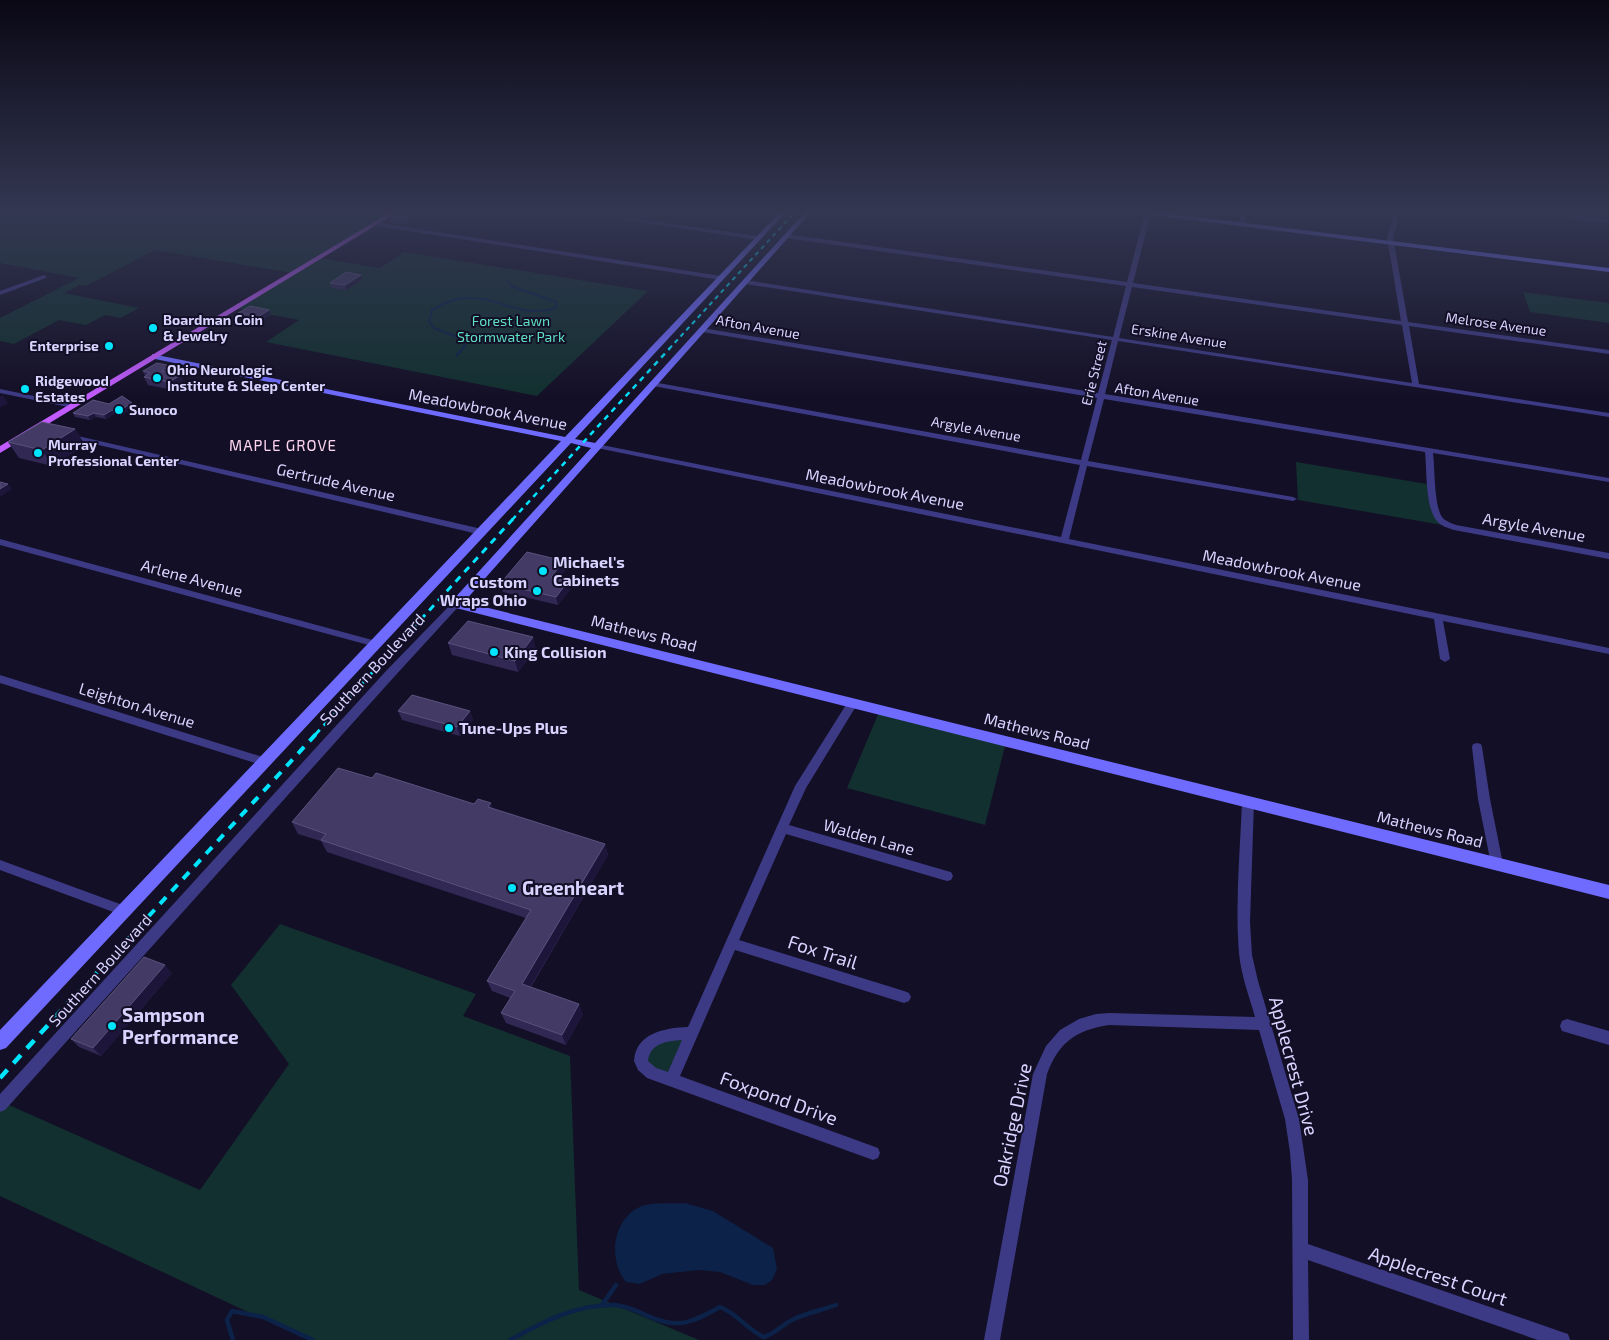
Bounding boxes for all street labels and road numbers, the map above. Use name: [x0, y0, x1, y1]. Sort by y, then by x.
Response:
street label: Melrose Avenue: [1445, 308, 1548, 339]
street label: Afton Avenue: [715, 311, 801, 342]
street label: Erskine Avenue: [1130, 320, 1228, 351]
street label: Erie Street: [1077, 339, 1110, 407]
street label: Afton Avenue: [1114, 378, 1200, 409]
street label: Meadowbrook Avenue: [407, 384, 569, 433]
street label: Argyle Avenue: [930, 412, 1022, 445]
street label: Gertrude Avenue: [275, 459, 397, 504]
street label: Meadowbrook Avenue: [804, 464, 966, 513]
street label: Argyle Avenue: [1481, 508, 1587, 545]
street label: Meadowbrook Avenue: [1201, 545, 1363, 594]
street label: Arlene Avenue: [139, 555, 245, 600]
street label: Southern Boulevard: [315, 609, 428, 728]
street label: Mathews Road: [589, 610, 699, 655]
street label: Leighton Avenue: [77, 678, 197, 731]
street label: Mathews Road: [982, 708, 1092, 753]
street label: Mathews Road: [1375, 806, 1485, 851]
street label: Walden Lane: [821, 814, 917, 859]
street label: Southern Boulevard: [44, 910, 155, 1030]
street label: Fox Trail: [785, 929, 861, 974]
street label: Applecrest Drive: [1265, 994, 1324, 1138]
street label: Oakridge Drive: [987, 1061, 1036, 1189]
street label: Foxpond Drive: [717, 1066, 841, 1129]
street label: Applecrest Court: [1366, 1241, 1510, 1310]

